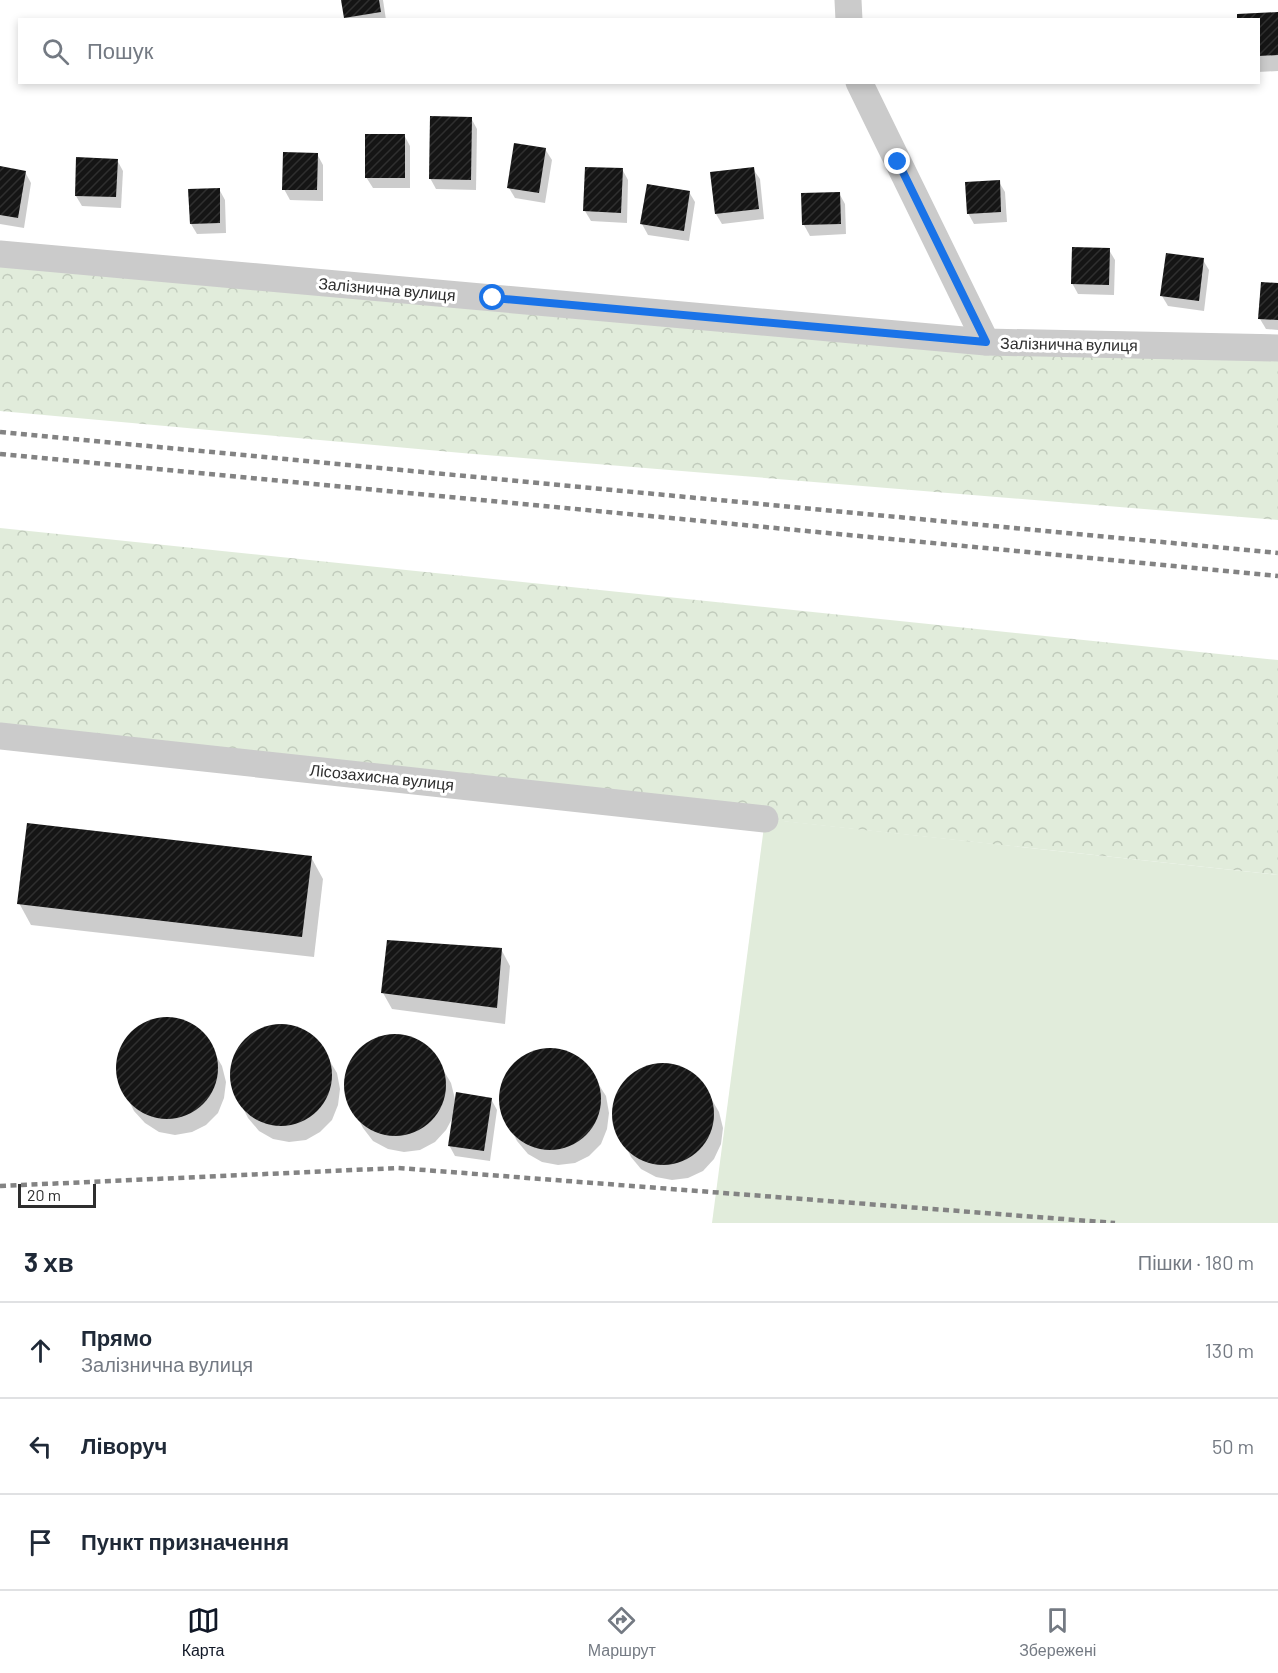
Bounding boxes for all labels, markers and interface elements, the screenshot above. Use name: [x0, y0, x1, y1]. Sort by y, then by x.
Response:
search box: [18, 18, 1260, 84]
icon: search: [39, 35, 72, 68]
text: Пошук: [87, 37, 153, 63]
route end: [884, 148, 910, 174]
street label: Залізнична вулиця: [318, 273, 456, 304]
route start: [479, 284, 505, 310]
street label: Залізнична вулиця: [1000, 333, 1138, 354]
street label: Лісозахисна вулиця: [309, 759, 455, 794]
scale bar: [18, 1181, 96, 1208]
text: 20 m: [27, 1185, 61, 1204]
text: 3 хв: [24, 1246, 74, 1277]
text: Пішки · 180 m: [1138, 1250, 1254, 1274]
text: Прямо: [81, 1324, 152, 1350]
icon: ahead: [24, 1334, 57, 1367]
text: 130 m: [1205, 1338, 1254, 1362]
text: Залізнична вулиця: [81, 1352, 253, 1376]
icon: left: [24, 1430, 57, 1463]
text: Ліворуч: [81, 1432, 167, 1458]
text: 50 m: [1212, 1434, 1254, 1458]
icon: arrive: [24, 1526, 57, 1559]
text: Пункт призначення: [81, 1528, 289, 1554]
tab: Карта: [182, 1604, 224, 1660]
tab: Маршрут: [588, 1604, 656, 1660]
tab: Збережені: [1019, 1604, 1096, 1660]

